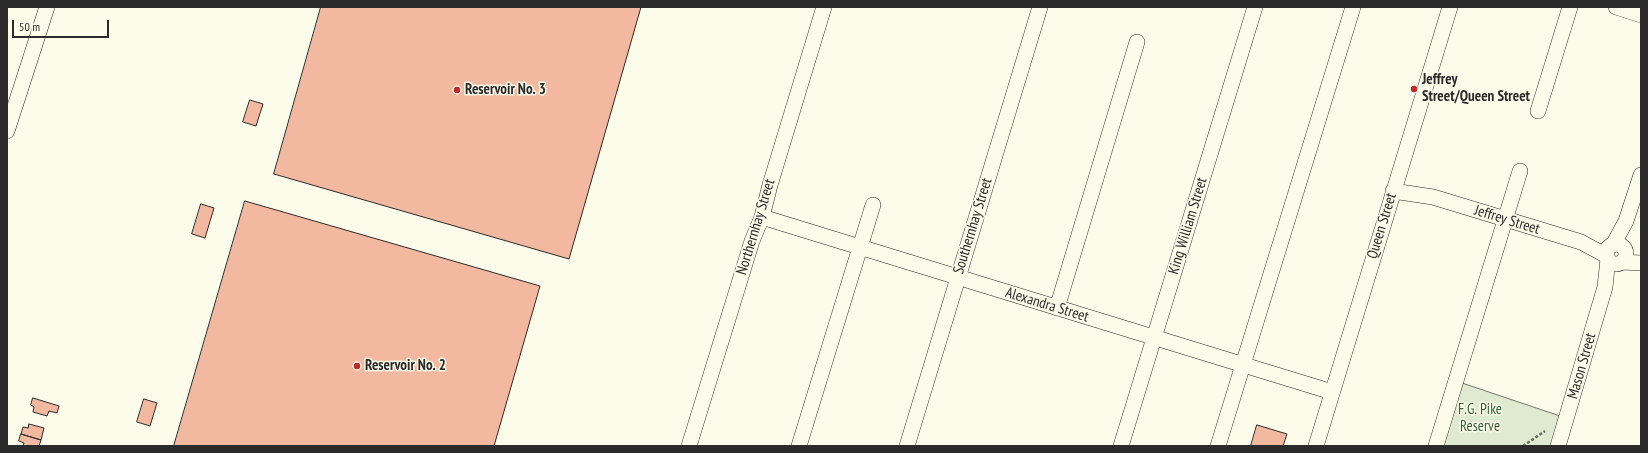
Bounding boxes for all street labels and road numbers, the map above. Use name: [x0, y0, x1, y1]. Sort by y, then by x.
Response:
street label: King William Street: [1165, 175, 1211, 277]
street label: Southernhay Street: [950, 176, 996, 276]
street label: Northernhay Street: [733, 177, 779, 277]
street label: Queen Street: [1363, 191, 1401, 261]
street label: Jeffrey Street: [1472, 202, 1542, 238]
street label: Alexandra Street: [1003, 284, 1091, 326]
street label: Mason Street: [1564, 331, 1600, 401]

